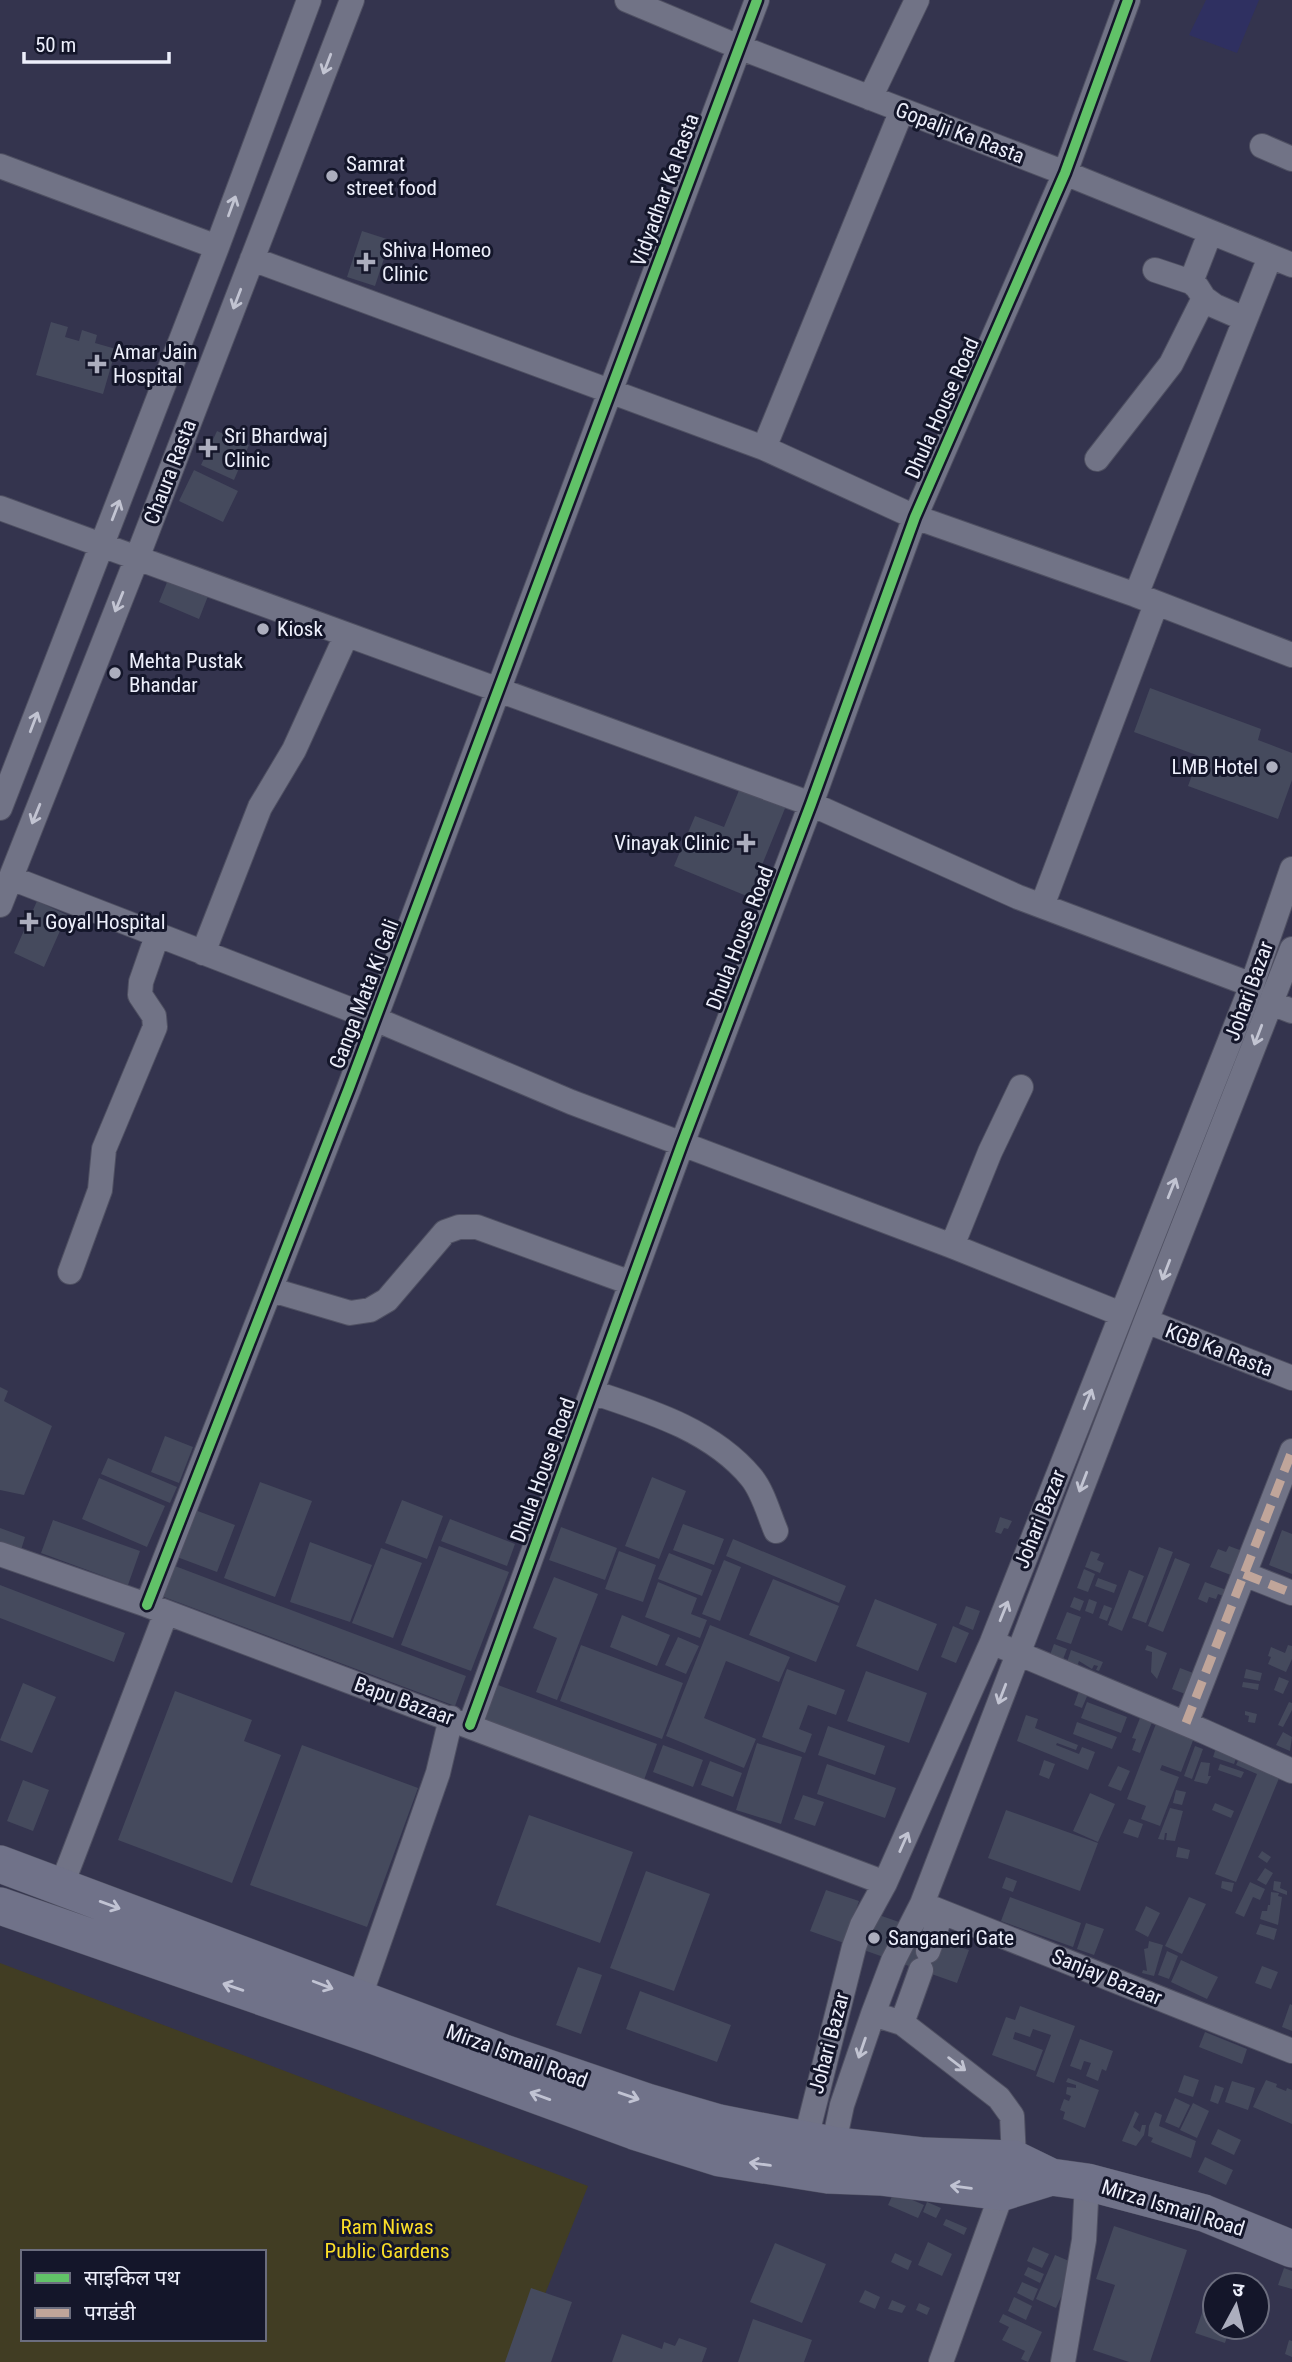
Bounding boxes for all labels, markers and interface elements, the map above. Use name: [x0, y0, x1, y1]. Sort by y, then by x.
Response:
scale bar: [24, 21, 170, 65]
text: 50 m: [35, 33, 76, 57]
one-way arrow: [320, 52, 333, 74]
street label: Gopalji Ka Rasta: [892, 97, 1028, 169]
street label: Vidyadhar Ka Rasta: [626, 110, 704, 270]
place label: Samrat street food: [346, 152, 437, 200]
marker: Samrat street food: [324, 168, 340, 184]
one-way arrow: [227, 195, 240, 217]
place label: Shiva Homeo Clinic: [382, 238, 491, 286]
marker: Shiva Homeo Clinic: [356, 252, 376, 272]
one-way arrow: [229, 287, 242, 309]
street label: Dhula House Road: [900, 334, 984, 482]
place label: Amar Jain Hospital: [113, 340, 197, 388]
marker: Amar Jain Hospital: [87, 354, 107, 374]
street label: Chaura Rasta: [139, 416, 201, 528]
place label: Sri Bhardwaj Clinic: [224, 424, 328, 472]
marker: Sri Bhardwaj Clinic: [198, 438, 218, 458]
one-way arrow: [111, 499, 124, 521]
one-way arrow: [112, 591, 125, 613]
place label: Kiosk: [277, 617, 323, 641]
marker: Kiosk: [255, 621, 271, 637]
place label: Mehta Pustak Bhandar: [129, 649, 244, 697]
marker: Mehta Pustak Bhandar: [107, 665, 123, 681]
one-way arrow: [28, 711, 41, 733]
place label: LMB Hotel: [1171, 755, 1258, 779]
marker: LMB Hotel: [1264, 759, 1280, 775]
one-way arrow: [28, 803, 41, 824]
place label: Vinayak Clinic: [614, 831, 730, 855]
marker: Vinayak Clinic: [736, 833, 756, 853]
street label: Dhula House Road: [702, 863, 778, 1013]
place label: Goyal Hospital: [45, 910, 166, 934]
marker: Goyal Hospital: [19, 912, 39, 932]
street label: Ganga Mata Ki Gali: [324, 916, 404, 1072]
street label: Johari Bazar: [1220, 938, 1278, 1044]
one-way arrow: [1251, 1024, 1264, 1046]
one-way arrow: [1166, 1177, 1179, 1199]
one-way arrow: [1158, 1258, 1171, 1280]
street label: KGB Ka Rasta: [1162, 1319, 1276, 1381]
one-way arrow: [1082, 1389, 1095, 1411]
street label: Dhula House Road: [506, 1394, 580, 1546]
street label: Johari Bazar: [1009, 1466, 1071, 1572]
one-way arrow: [1076, 1470, 1089, 1492]
one-way arrow: [999, 1600, 1012, 1622]
street label: Bapu Bazaar: [351, 1672, 457, 1730]
one-way arrow: [994, 1683, 1007, 1705]
one-way arrow: [898, 1832, 911, 1853]
one-way arrow: [98, 1900, 120, 1912]
place label: Sanganeri Gate: [888, 1926, 1014, 1950]
marker: Sanganeri Gate: [866, 1930, 882, 1946]
street label: Sanjay Bazaar: [1048, 1944, 1166, 2010]
one-way arrow: [223, 1980, 245, 1992]
one-way arrow: [311, 1980, 333, 1992]
street label: Johari Bazar: [804, 1990, 854, 2096]
street label: Mirza Ismail Road: [443, 2019, 591, 2093]
one-way arrow: [855, 2037, 868, 2059]
one-way arrow: [947, 2056, 966, 2071]
one-way arrow: [530, 2089, 552, 2101]
one-way arrow: [618, 2090, 640, 2103]
one-way arrow: [749, 2157, 772, 2170]
street label: Mirza Ismail Road: [1098, 2175, 1248, 2241]
one-way arrow: [950, 2181, 973, 2194]
park label: Ram Niwas Public Gardens: [325, 2215, 450, 2263]
legend: [21, 2250, 266, 2341]
text: साइकिल पथ: [84, 2266, 180, 2290]
north arrow: [1201, 2271, 1271, 2341]
text: उ: [1231, 2278, 1246, 2302]
text: पगडंडी: [84, 2301, 136, 2325]

